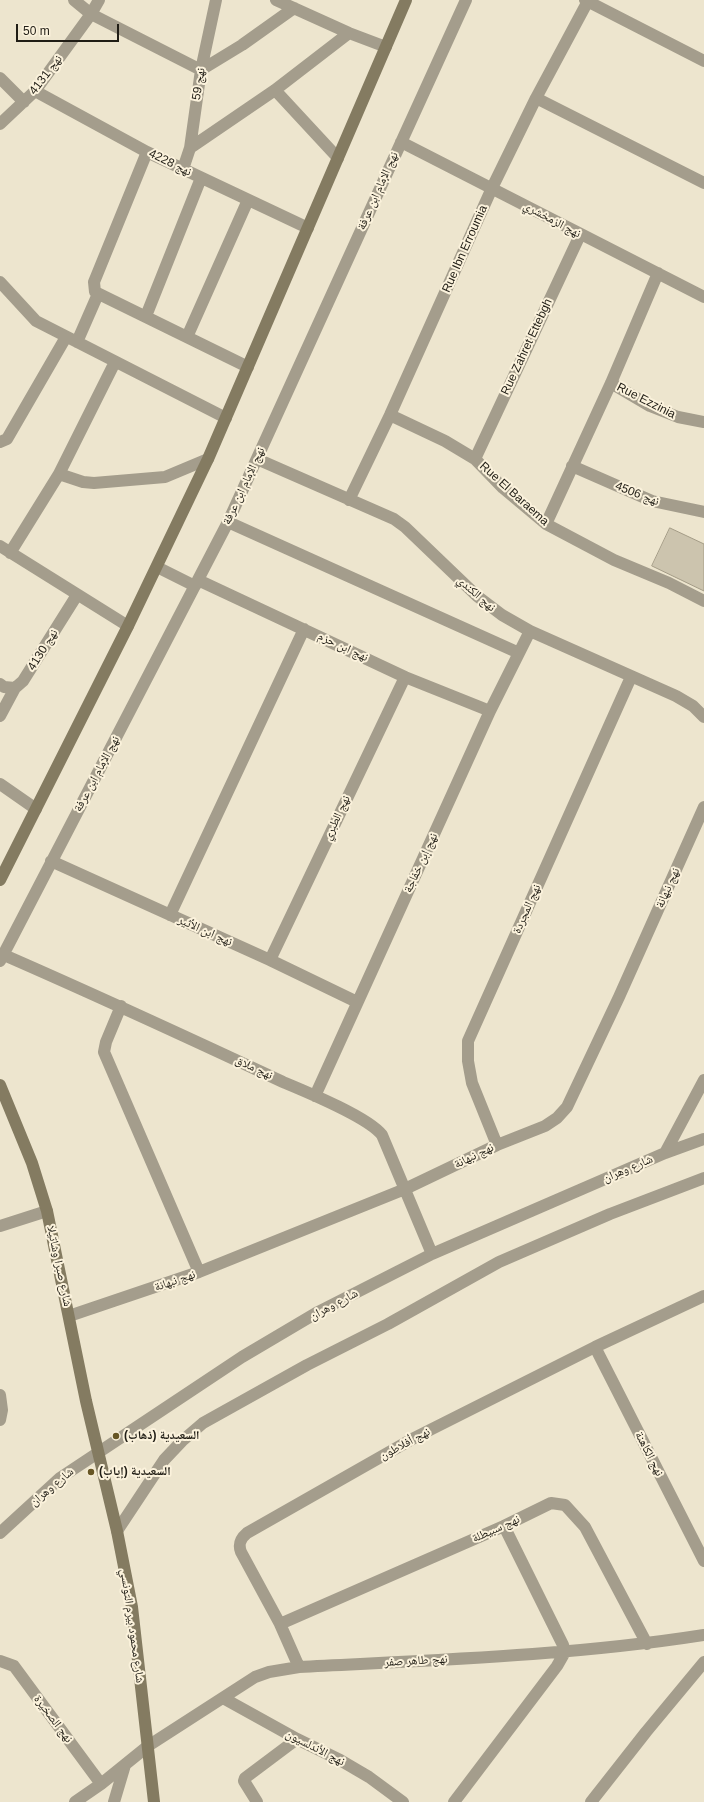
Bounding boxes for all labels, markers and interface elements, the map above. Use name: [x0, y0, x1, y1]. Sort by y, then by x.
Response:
scale bar: [18, 16, 121, 42]
text: 50 m: [23, 24, 50, 38]
street label: نهج 4131: [26, 52, 66, 98]
street label: نهج 59: [189, 67, 209, 101]
street label: نهج 4228: [146, 146, 194, 180]
street label: نهج الإمام ابن عرفة: [354, 150, 402, 232]
street label: نهج الزمخشري: [521, 199, 583, 241]
street label: Rue Ibn Erroumia: [439, 203, 491, 295]
street label: Rue Zahret Ettebgh: [498, 296, 556, 398]
street label: Rue Ezzinia: [614, 380, 678, 422]
street label: نهج الإمام ابن عرفة: [220, 445, 268, 527]
street label: Rue El Baraema: [476, 459, 552, 529]
street label: نهج 4506: [613, 479, 661, 509]
street label: نهج الكندي: [454, 573, 498, 615]
street label: نهج 4130: [25, 627, 61, 673]
street label: نهج ابن حزم: [315, 629, 371, 665]
street label: نهج الإمام ابن عرفة: [71, 734, 123, 814]
street label: نهج الطبري: [320, 793, 354, 843]
street label: نهج إبن خفاجة: [401, 831, 441, 895]
street label: نهج نبهانة: [653, 866, 683, 910]
street label: نهج المجردة: [510, 882, 544, 936]
street label: نهج ابن الأثير: [176, 913, 234, 949]
street label: نهج ملاق: [233, 1053, 275, 1083]
street label: نهج نبهانة: [452, 1140, 496, 1172]
street label: شارع وهران: [601, 1152, 655, 1186]
street label: شارع صبرا وشاتيلا: [43, 1224, 75, 1308]
street label: نهج نبهانة: [153, 1267, 197, 1295]
street label: شارع وهران: [307, 1286, 361, 1324]
street label: نهج أفلاطون: [377, 1425, 433, 1463]
place label: السعيدية (ذهاب): [124, 1429, 199, 1443]
street label: نهج الكاهنة: [632, 1429, 666, 1479]
marker: السعيدية (ذهاب): [111, 1431, 121, 1441]
street label: شارع وهران: [27, 1465, 77, 1509]
place label: السعيدية (إياب): [99, 1465, 171, 1479]
marker: السعيدية (إياب): [86, 1467, 96, 1477]
street label: نهج سبيطلة: [470, 1512, 522, 1546]
street label: شارع محمود بيرم التونسي: [117, 1568, 147, 1684]
street label: نهج طاهر صفر: [384, 1652, 448, 1670]
street label: نهج الصخيرة: [30, 1692, 76, 1746]
street label: نهج الأندلسيون: [283, 1727, 347, 1769]

